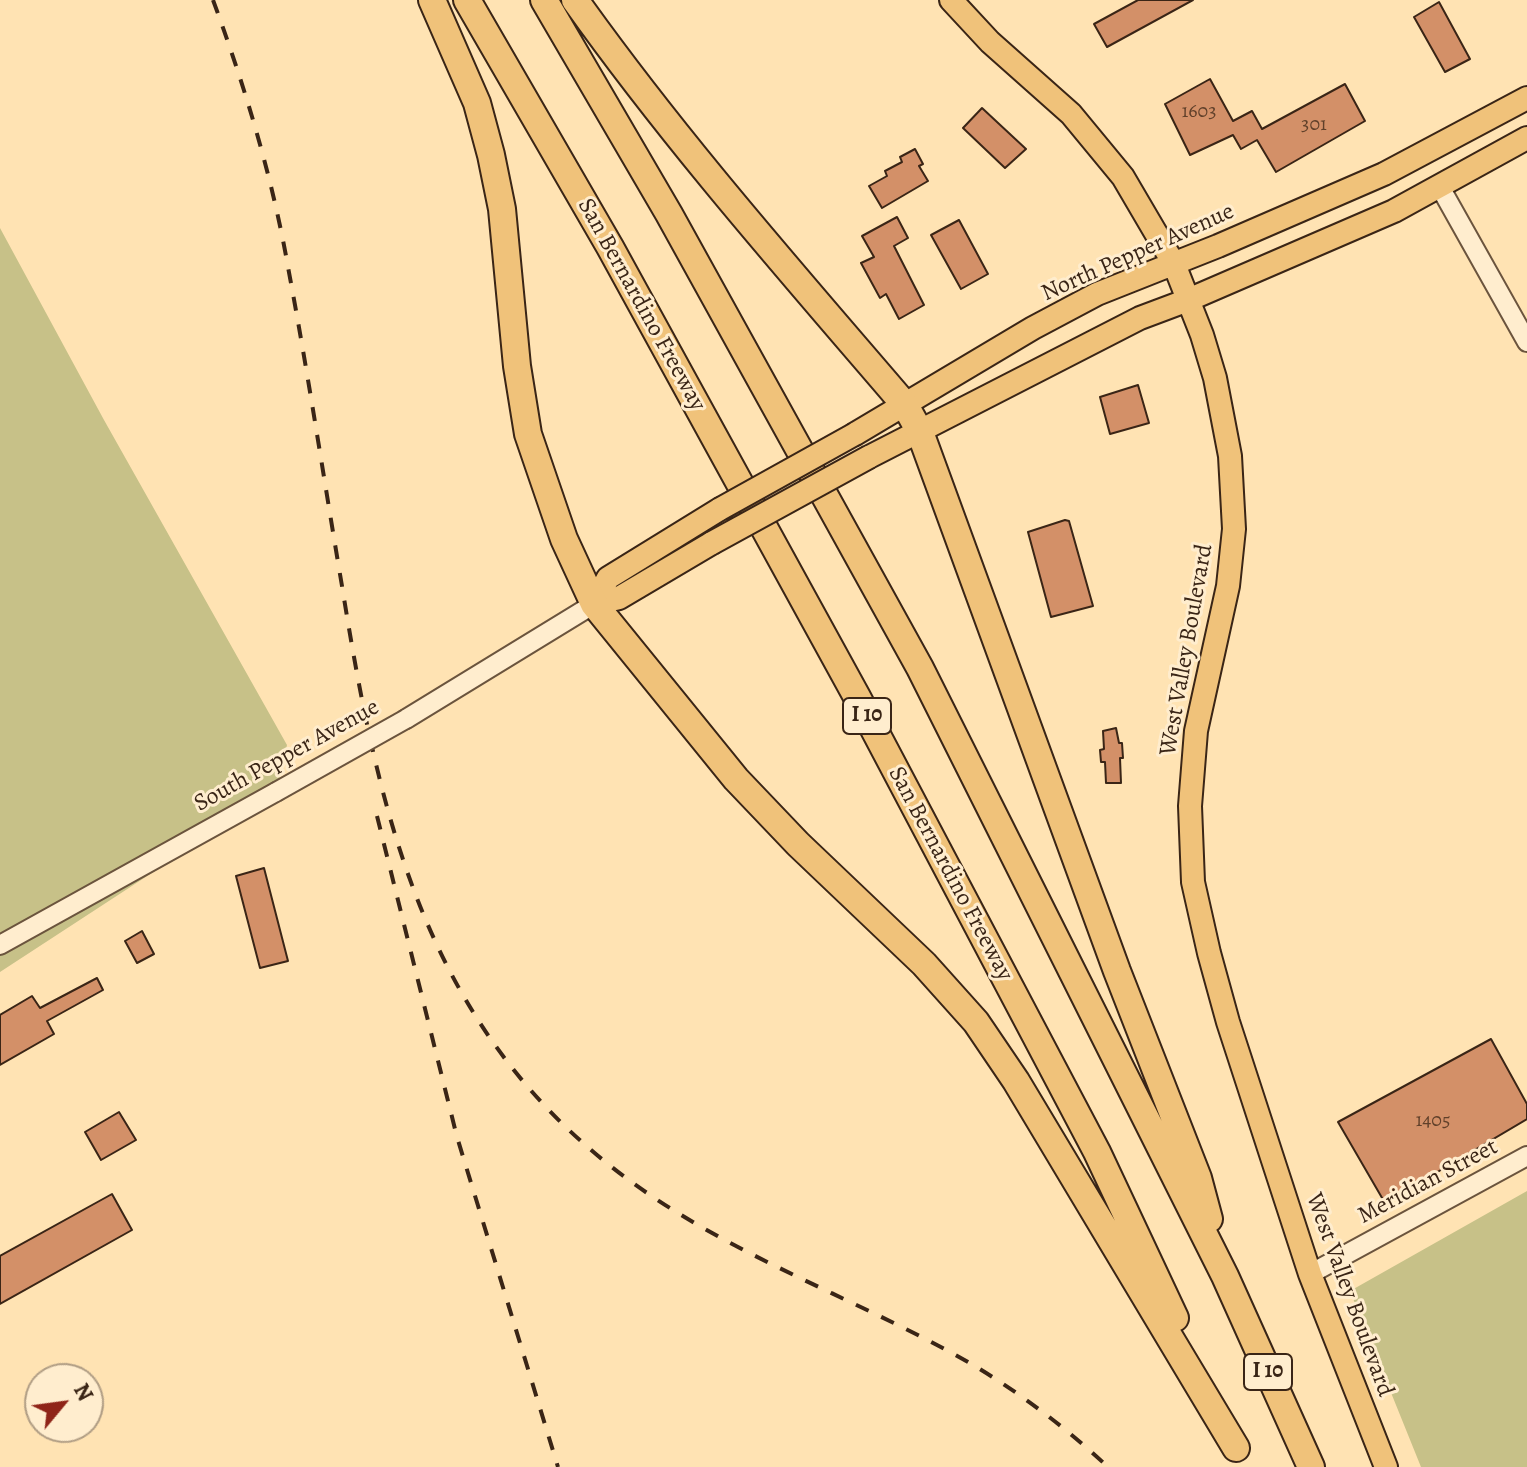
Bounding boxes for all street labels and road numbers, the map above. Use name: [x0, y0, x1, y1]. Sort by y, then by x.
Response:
street label: San Bernardino Freeway: [571, 194, 711, 416]
street label: North Pepper Avenue: [1037, 198, 1239, 308]
street label: West Valley Boulevard: [1154, 542, 1220, 758]
street label: South Pepper Avenue: [189, 693, 385, 819]
road number: I 10: [843, 698, 891, 734]
street label: San Bernardino Freeway: [881, 762, 1019, 986]
street label: Meridian Street: [1353, 1133, 1503, 1231]
street label: West Valley Boulevard: [1299, 1189, 1399, 1401]
road number: I 10: [1244, 1354, 1292, 1390]

